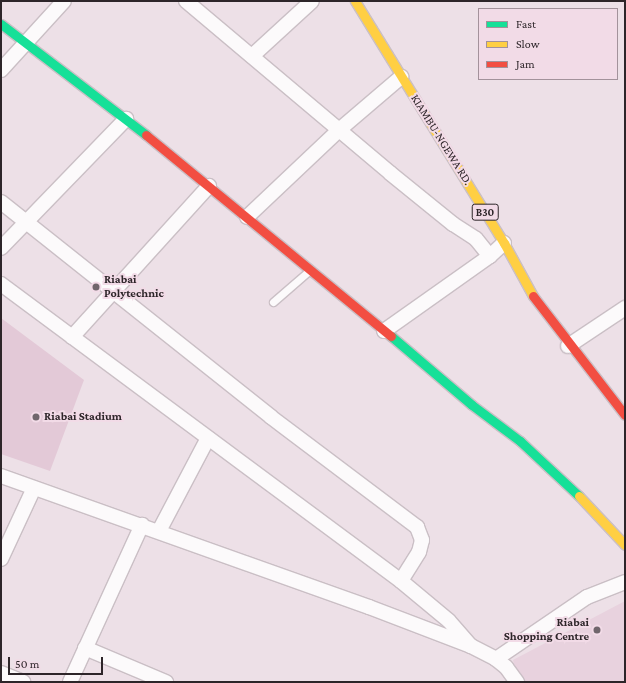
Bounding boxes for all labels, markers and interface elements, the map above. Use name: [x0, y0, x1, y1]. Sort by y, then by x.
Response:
legend: [478, 8, 618, 80]
text: Fast: [516, 17, 536, 31]
text: Slow: [516, 37, 540, 51]
text: Jam: [516, 57, 535, 71]
street label: KIAMBU-NGEWA RD.: [407, 92, 475, 188]
road number: B30: [471, 203, 499, 221]
place label: Riabai Polytechnic: [104, 273, 164, 301]
marker: Riabai Polytechnic: [91, 282, 101, 292]
place label: Riabai Stadium: [44, 410, 122, 424]
marker: Riabai Stadium: [31, 412, 41, 422]
place label: Riabai Shopping Centre: [504, 616, 589, 644]
marker: Riabai Shopping Centre: [592, 625, 602, 635]
scale bar: [10, 649, 105, 675]
text: 50 m: [15, 657, 39, 671]

